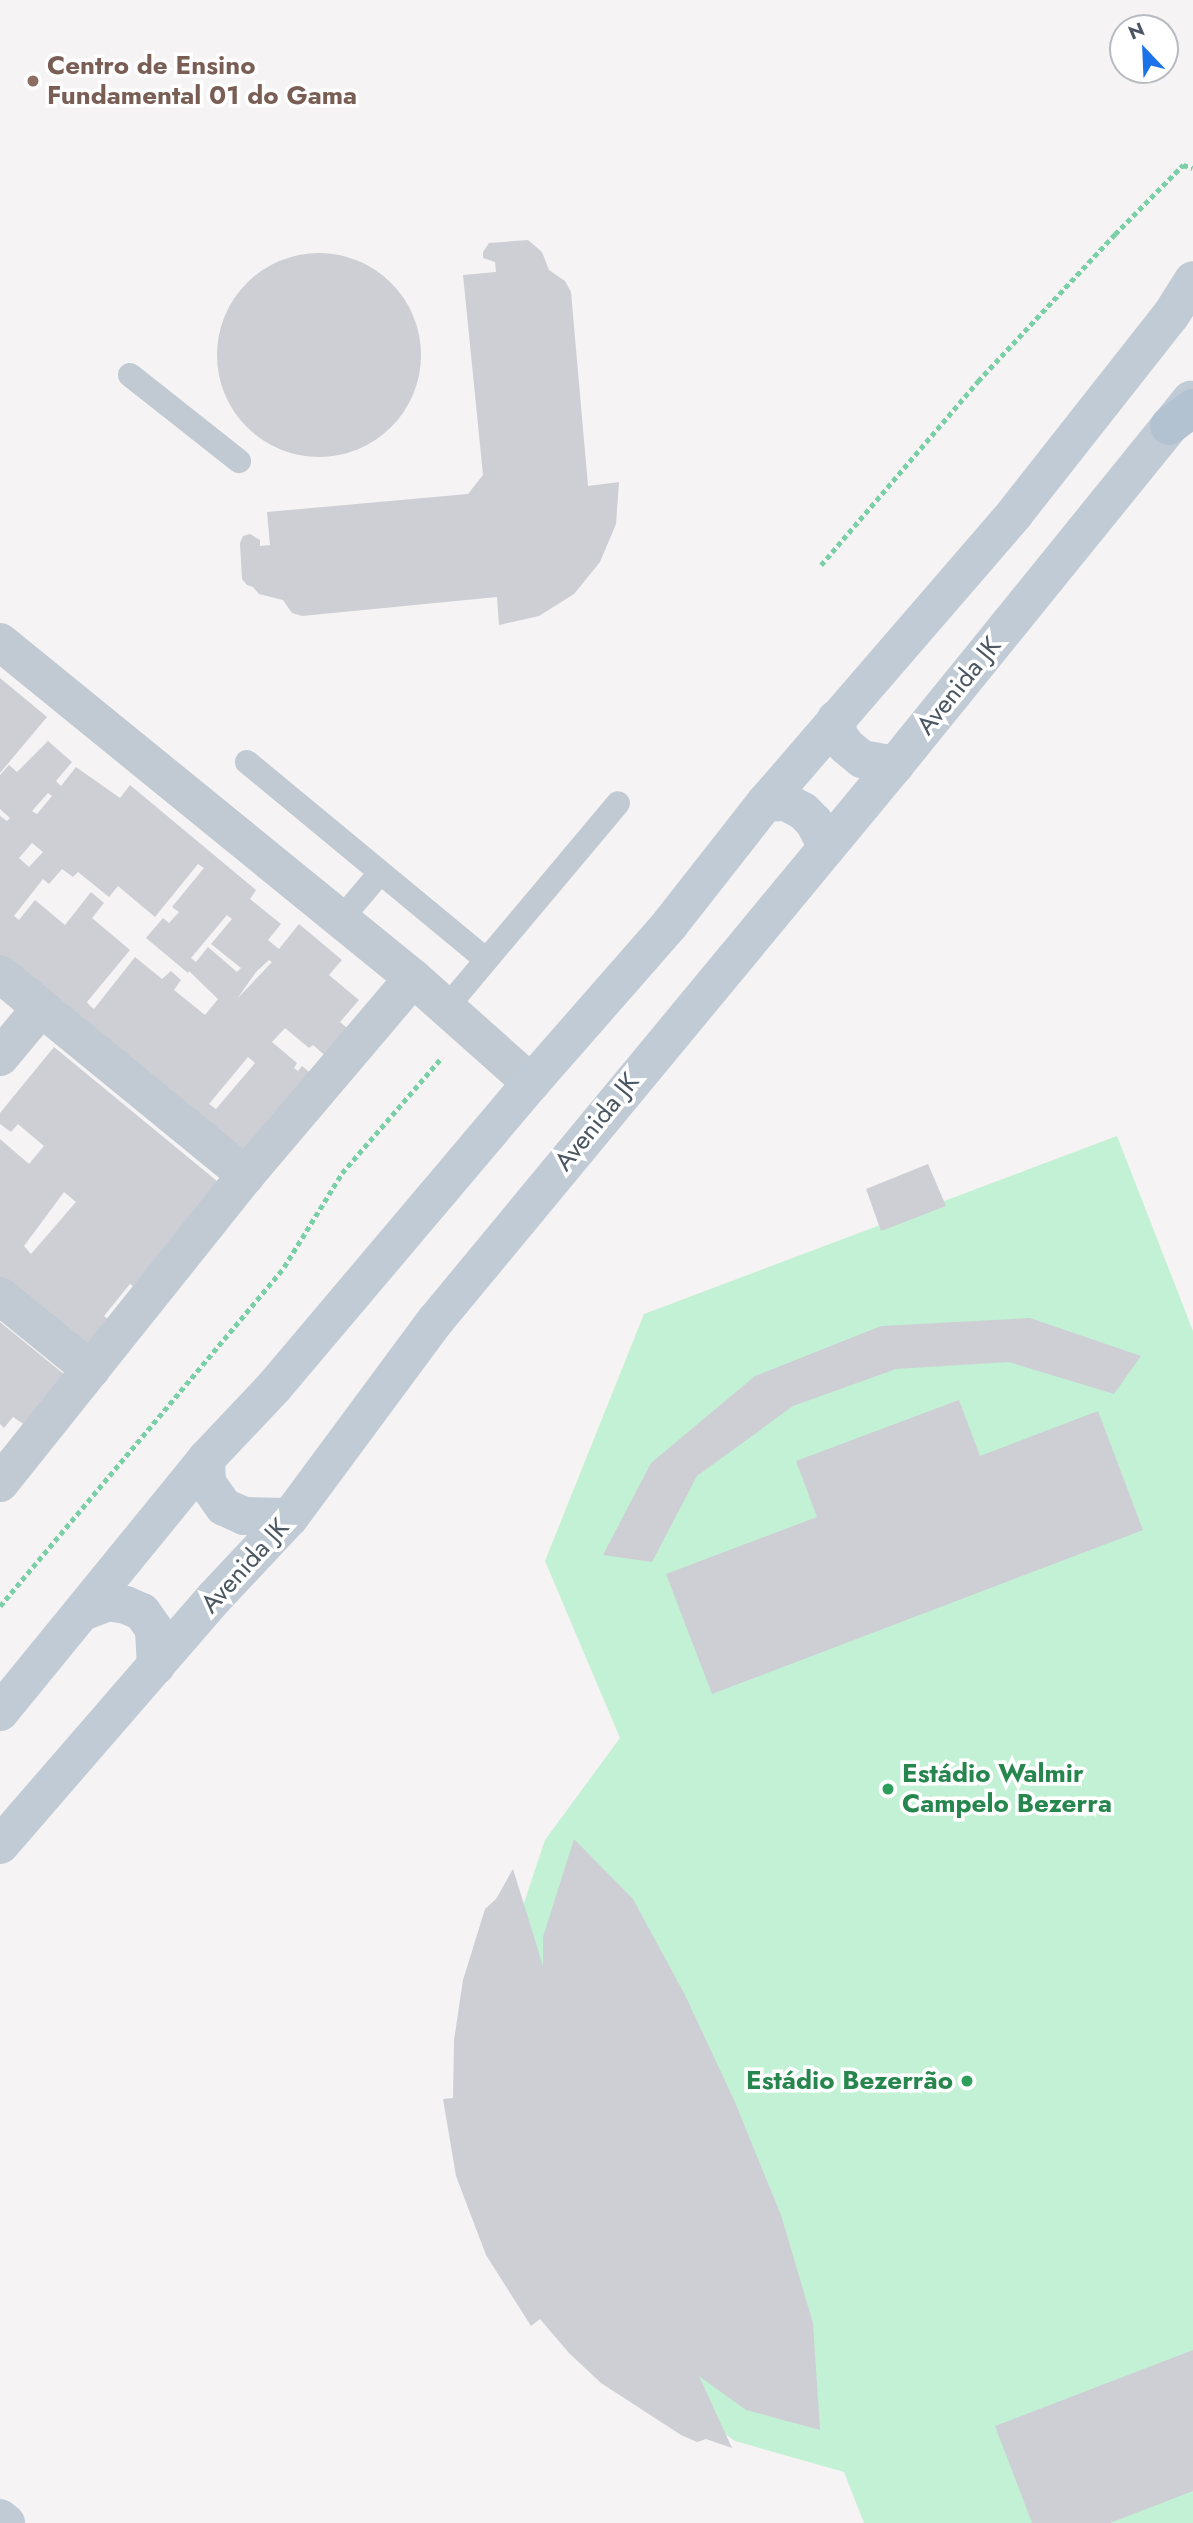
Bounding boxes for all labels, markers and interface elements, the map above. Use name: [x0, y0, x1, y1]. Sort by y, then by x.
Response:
north arrow: [1109, 14, 1179, 84]
text: N: [1124, 16, 1149, 46]
place label: Centro de Ensino Fundamental 01 do Gama: [47, 50, 357, 112]
marker: Centro de Ensino Fundamental 01 do Gama: [25, 73, 41, 89]
street label: Avenida JK: [910, 631, 1008, 741]
street label: Avenida JK: [548, 1067, 646, 1177]
street label: Avenida JK: [194, 1512, 296, 1620]
place label: Estádio Walmir Campelo Bezerra: [902, 1758, 1112, 1820]
marker: Estádio Walmir Campelo Bezerra: [880, 1781, 896, 1797]
place label: Estádio Bezerrão: [746, 2065, 953, 2097]
marker: Estádio Bezerrão: [959, 2073, 975, 2089]

